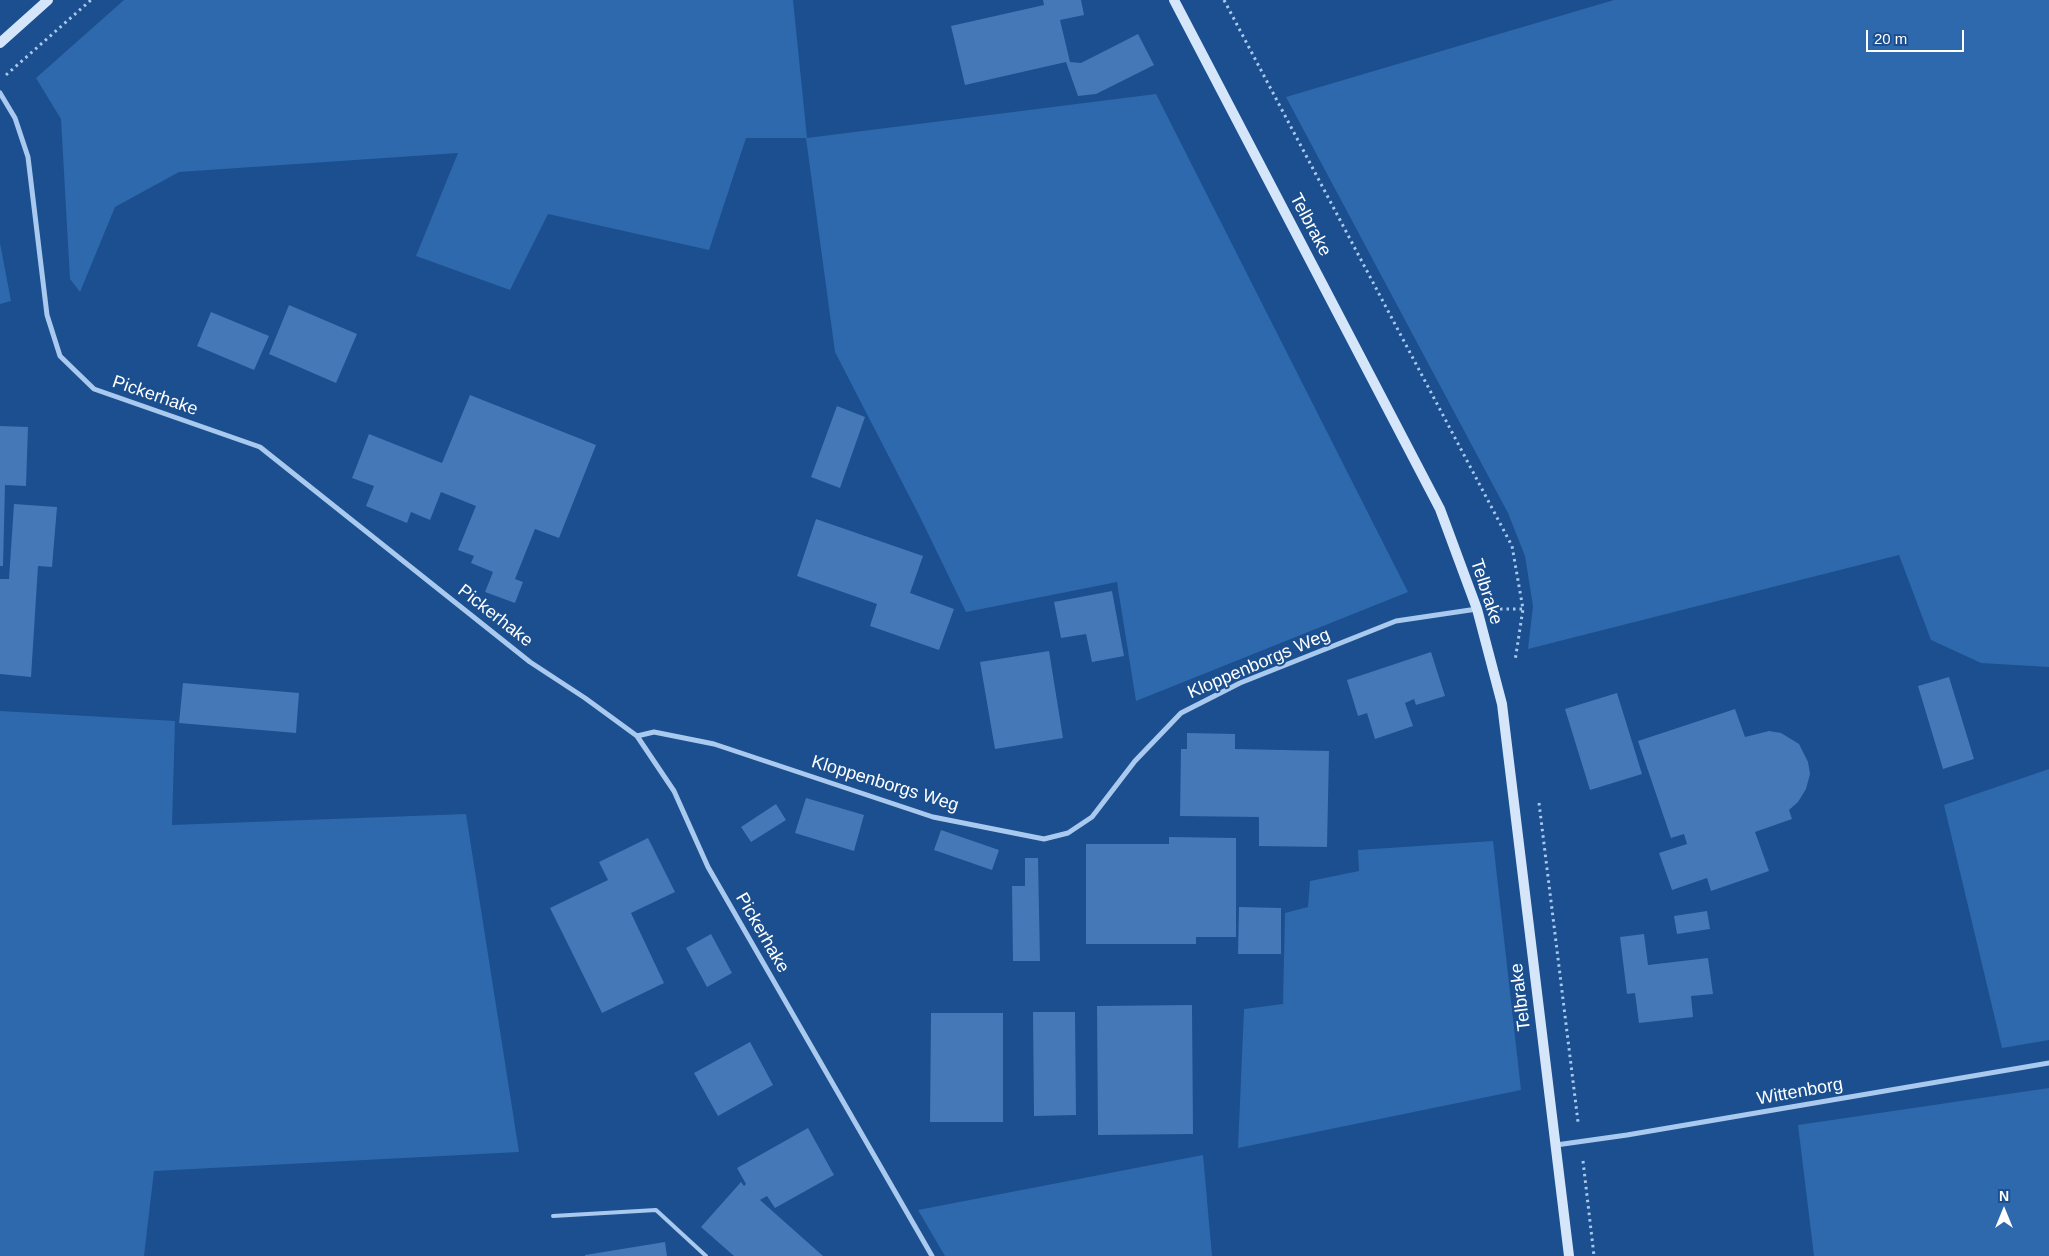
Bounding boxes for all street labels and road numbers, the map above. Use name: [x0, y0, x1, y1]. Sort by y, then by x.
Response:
street label: Telbrake: [1284, 190, 1336, 260]
street label: Pickerhake: [109, 371, 201, 421]
street label: Telbrake: [1465, 556, 1507, 628]
street label: Pickerhake: [453, 580, 537, 652]
street label: Kloppenborgs Weg: [1184, 624, 1334, 704]
street label: Kloppenborgs Weg: [809, 751, 961, 817]
street label: Pickerhake: [730, 889, 794, 977]
street label: Telbrake: [1506, 962, 1536, 1032]
street label: Wittenborg: [1755, 1074, 1845, 1110]

